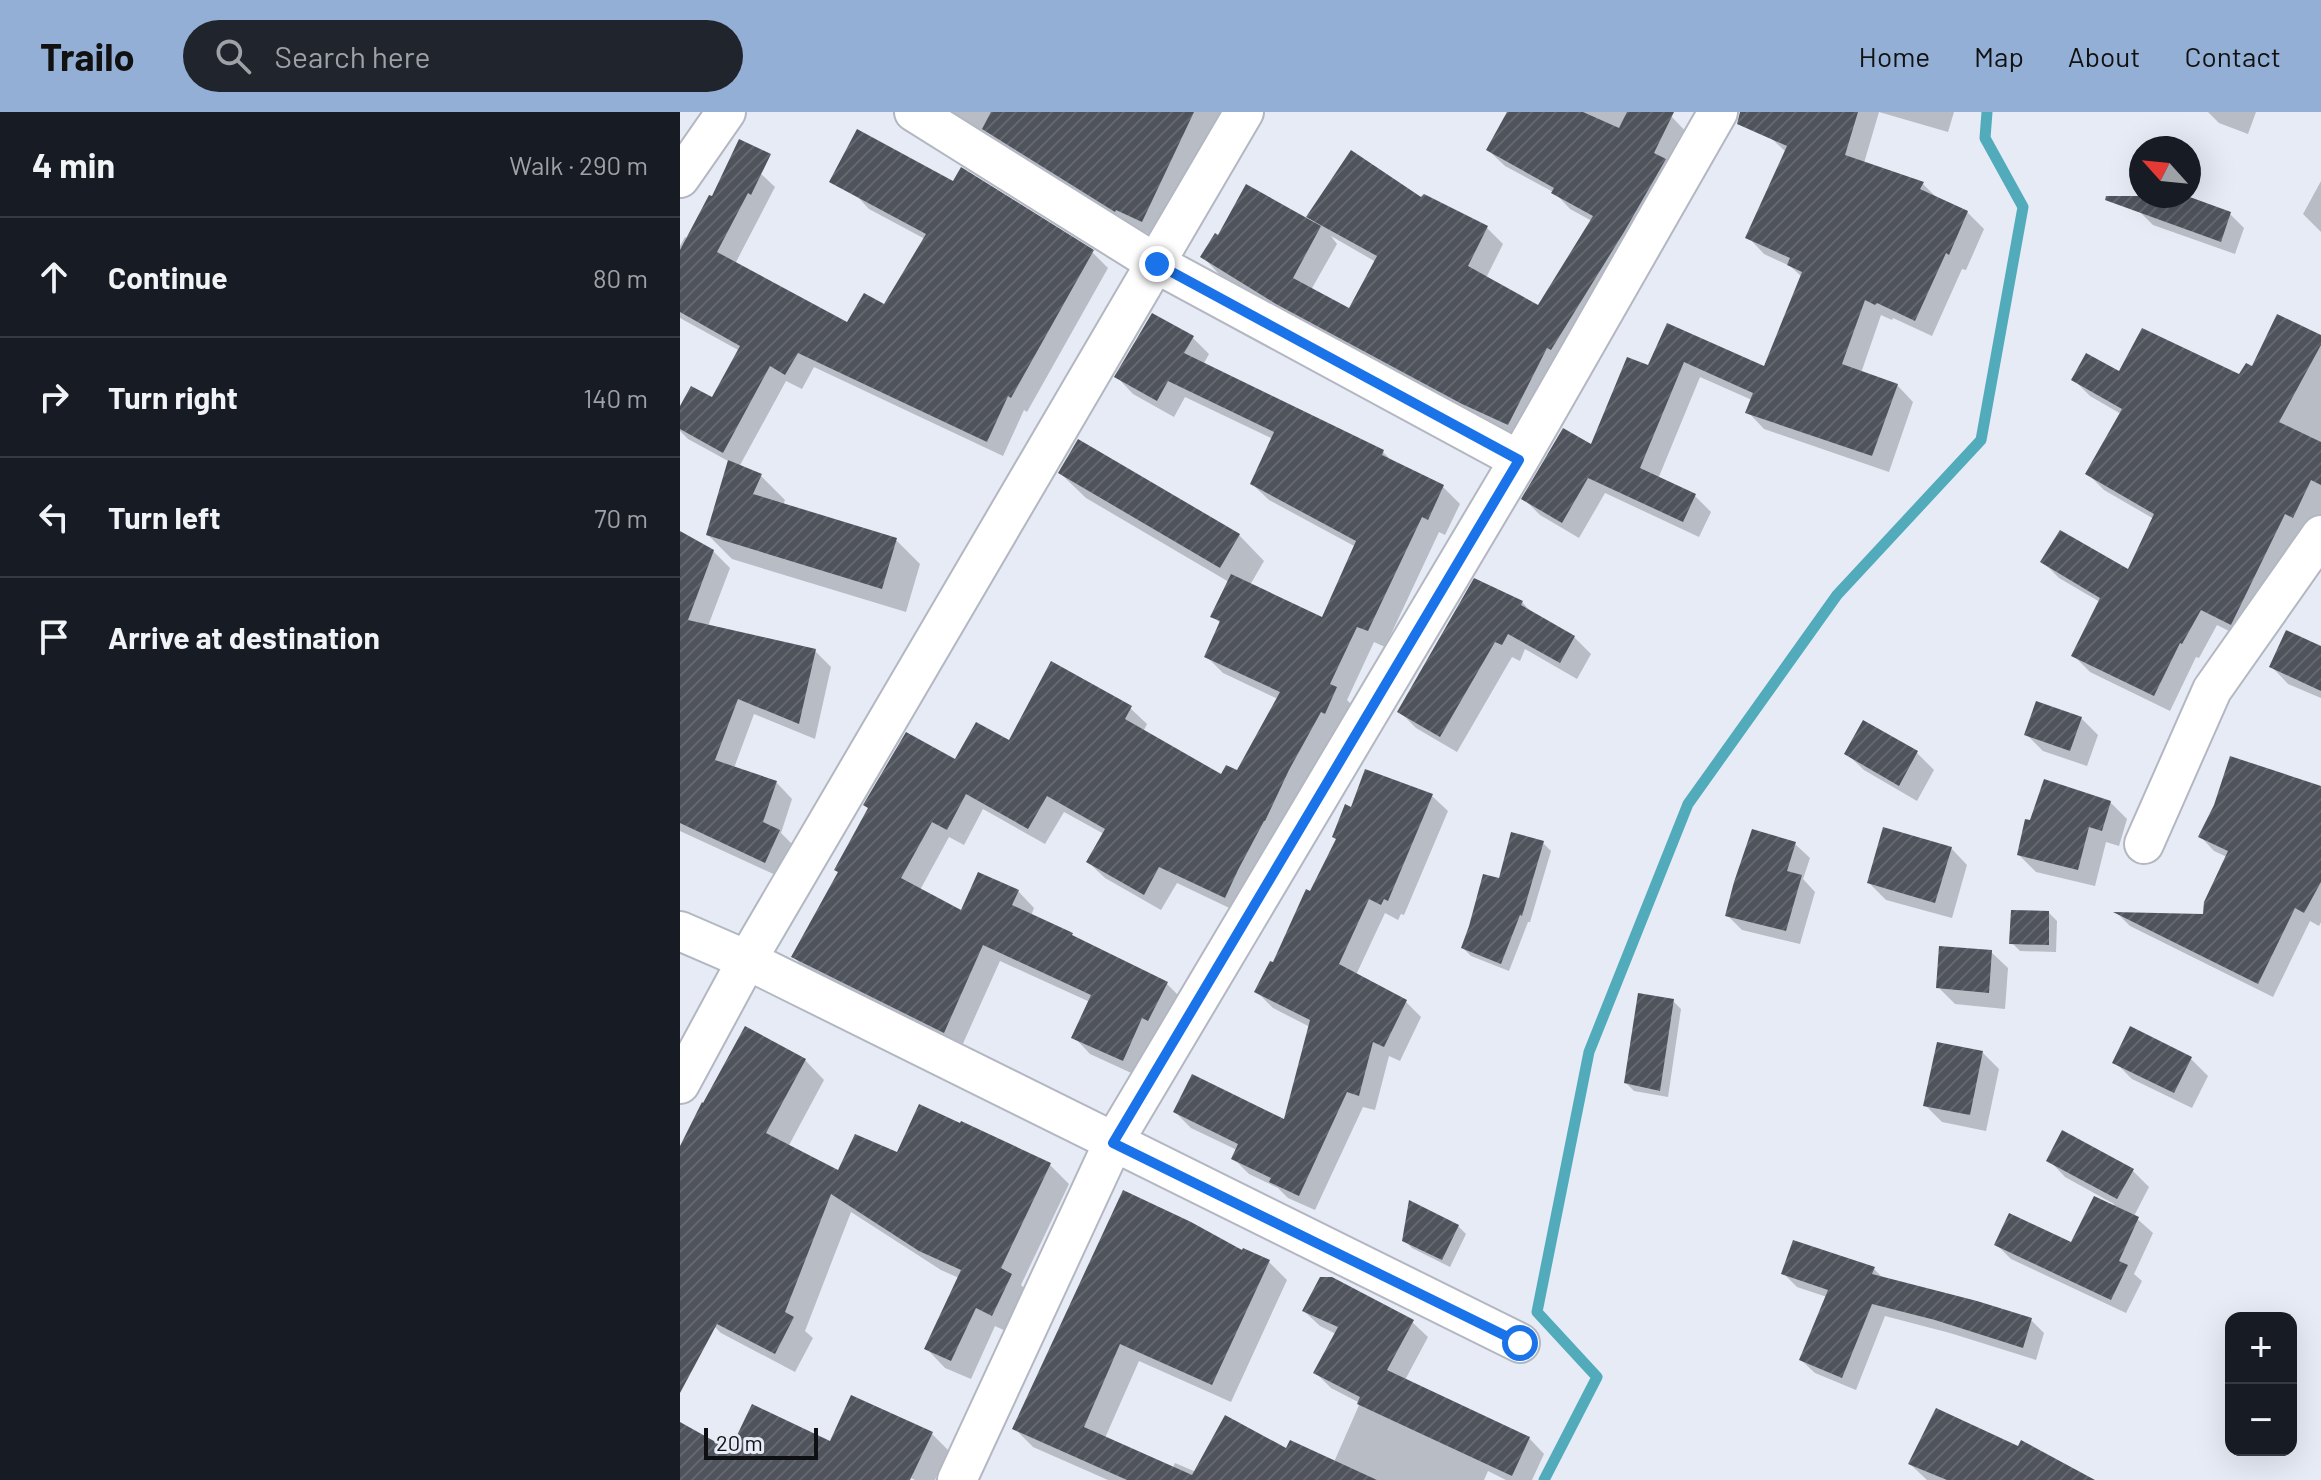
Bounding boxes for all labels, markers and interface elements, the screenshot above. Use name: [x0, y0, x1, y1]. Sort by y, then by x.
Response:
search box: [183, 20, 743, 92]
text: Trailo: [40, 33, 135, 79]
icon: search: [211, 34, 255, 78]
text: Search here: [275, 38, 431, 74]
text: Home: [1859, 39, 1930, 73]
text: Map: [1974, 39, 2024, 73]
text: About: [2068, 39, 2140, 73]
text: Contact: [2184, 39, 2281, 73]
north arrow: [2129, 136, 2201, 208]
text: 4 min: [32, 144, 115, 185]
text: Walk · 290 m: [509, 149, 648, 180]
route end: [1139, 246, 1175, 282]
icon: ahead: [32, 255, 76, 299]
text: Continue: [108, 259, 228, 295]
text: 80 m: [593, 262, 648, 293]
icon: right: [32, 375, 76, 419]
text: Turn right: [108, 379, 238, 415]
text: 140 m: [583, 382, 648, 413]
icon: left: [32, 495, 76, 539]
text: Turn left: [108, 499, 221, 535]
text: 70 m: [594, 502, 648, 533]
icon: arrive: [32, 615, 76, 659]
text: Arrive at destination: [108, 619, 380, 655]
map controls: [2225, 1312, 2297, 1456]
button: +: [2225, 1312, 2297, 1384]
route start: [1502, 1325, 1538, 1361]
button: −: [2225, 1384, 2297, 1456]
scale bar: [704, 1424, 818, 1460]
text: 20 m: [716, 1429, 763, 1455]

